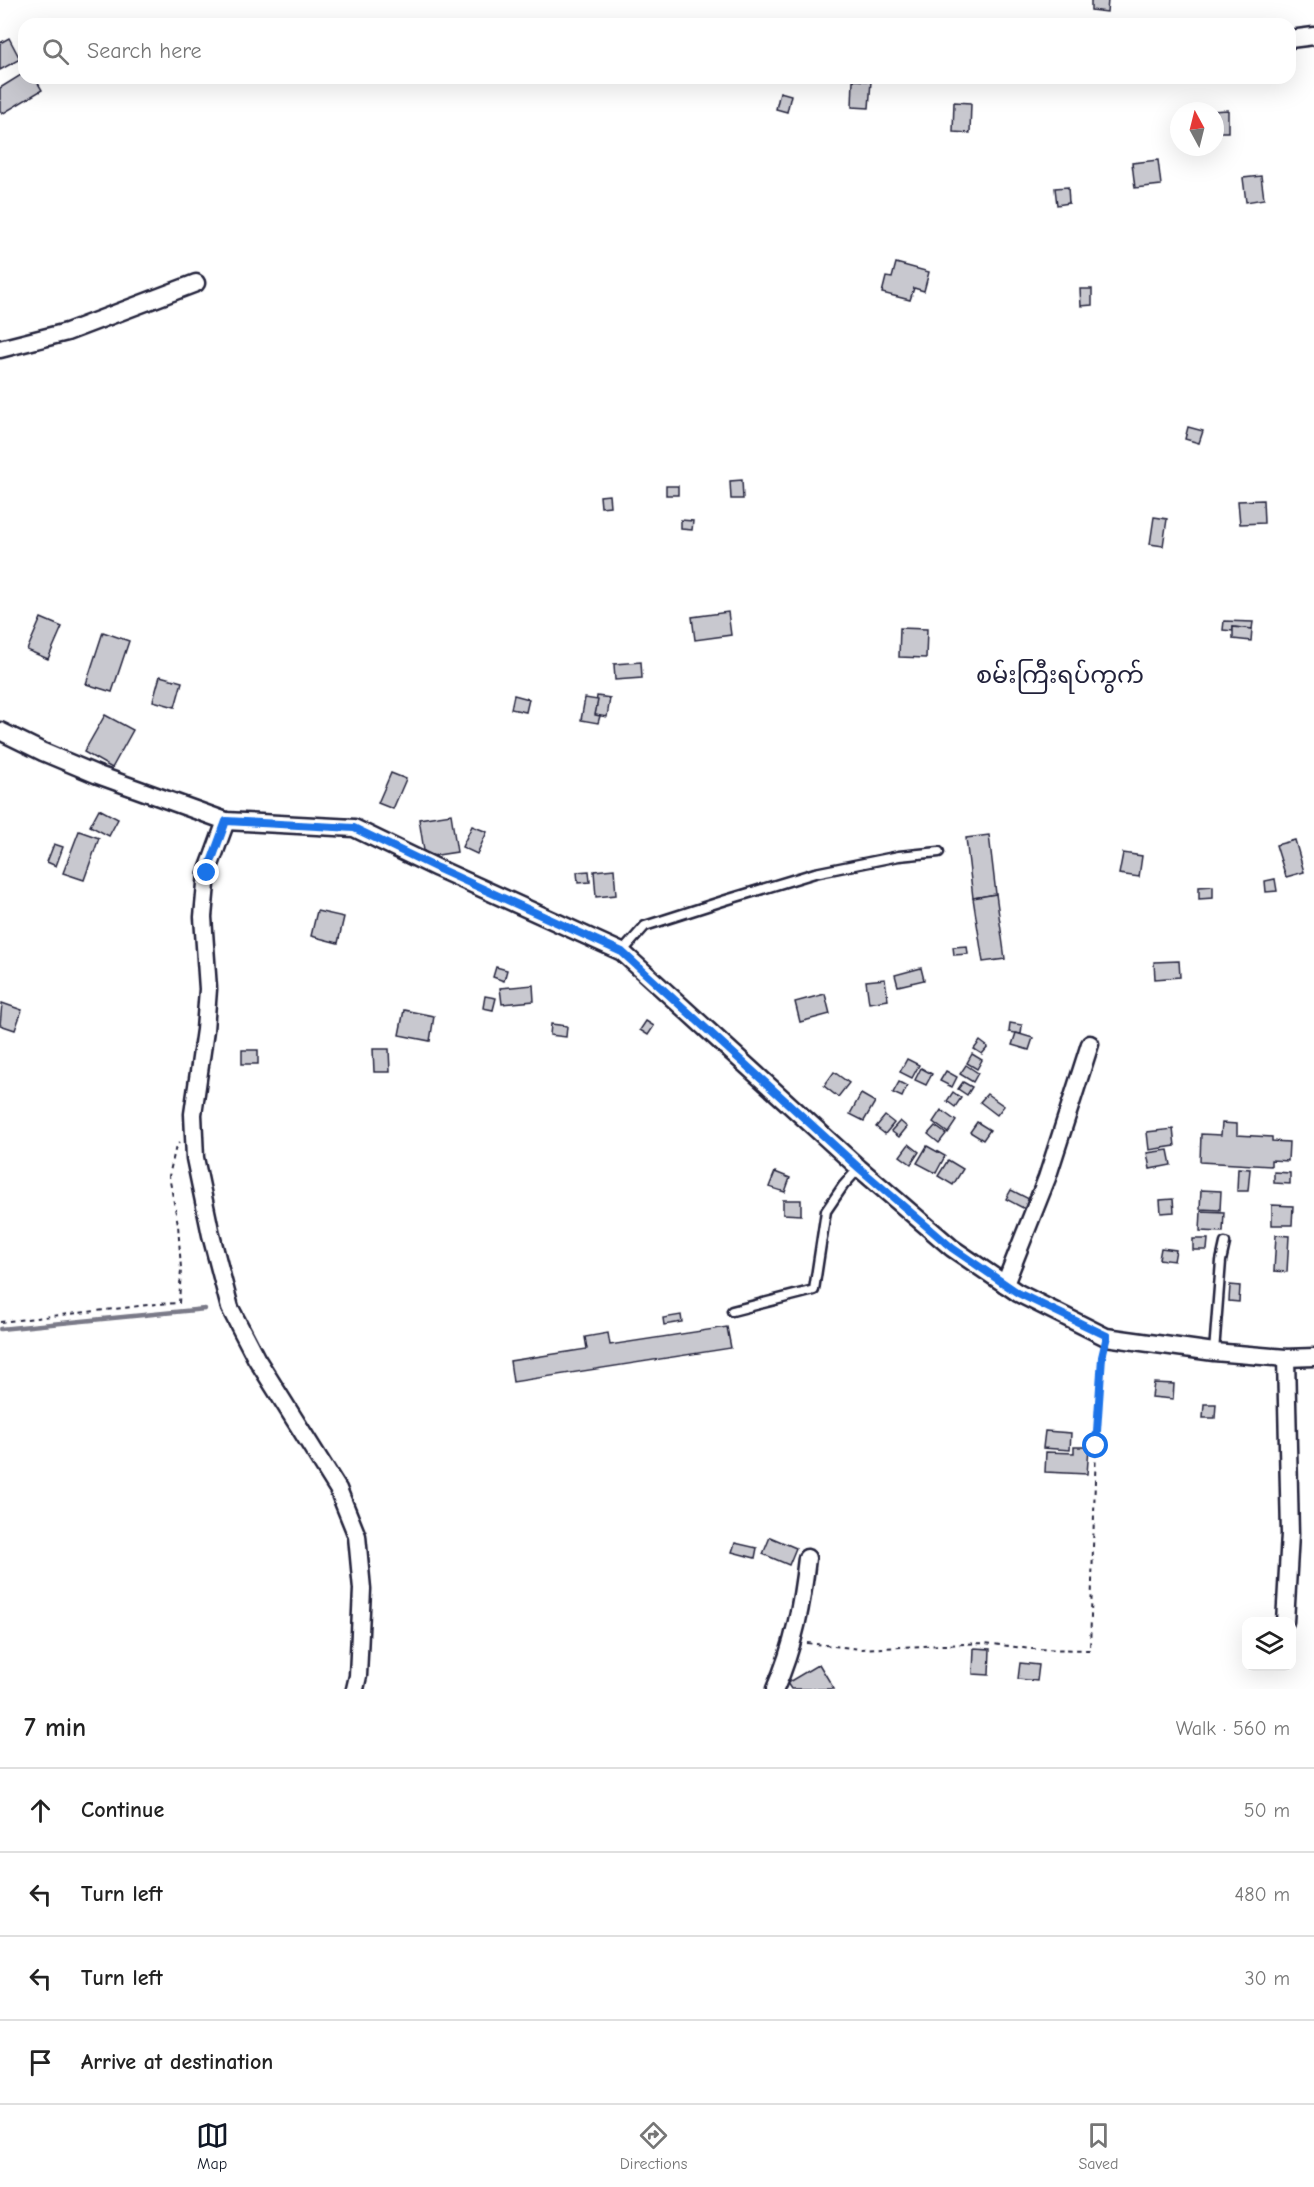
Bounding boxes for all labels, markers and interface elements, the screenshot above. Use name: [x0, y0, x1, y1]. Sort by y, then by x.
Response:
search box: [18, 18, 1296, 84]
icon: search: [39, 35, 72, 68]
text: Search here: [87, 38, 202, 64]
north arrow: [1170, 102, 1224, 156]
district label: စမ်းကြီးရပ်ကွက်: [976, 659, 1144, 694]
route end: [193, 859, 219, 885]
route start: [1082, 1432, 1108, 1458]
map controls: [1242, 1617, 1296, 1671]
button: layers: [1242, 1617, 1296, 1671]
text: 7 min: [24, 1713, 86, 1743]
text: Walk · 560 m: [1176, 1717, 1290, 1740]
icon: ahead: [24, 1794, 57, 1827]
text: Continue: [81, 1797, 164, 1823]
text: 50 m: [1244, 1799, 1290, 1822]
icon: left: [24, 1878, 57, 1911]
text: Turn left: [81, 1881, 163, 1907]
text: 480 m: [1235, 1883, 1290, 1906]
icon: left: [24, 1962, 57, 1995]
text: Turn left: [81, 1965, 163, 1991]
text: 30 m: [1244, 1967, 1290, 1990]
icon: arrive: [24, 2046, 57, 2079]
text: Arrive at destination: [81, 2049, 273, 2075]
tab: Map: [196, 2119, 229, 2173]
tab: Directions: [620, 2119, 687, 2173]
tab: Saved: [1078, 2119, 1118, 2173]

